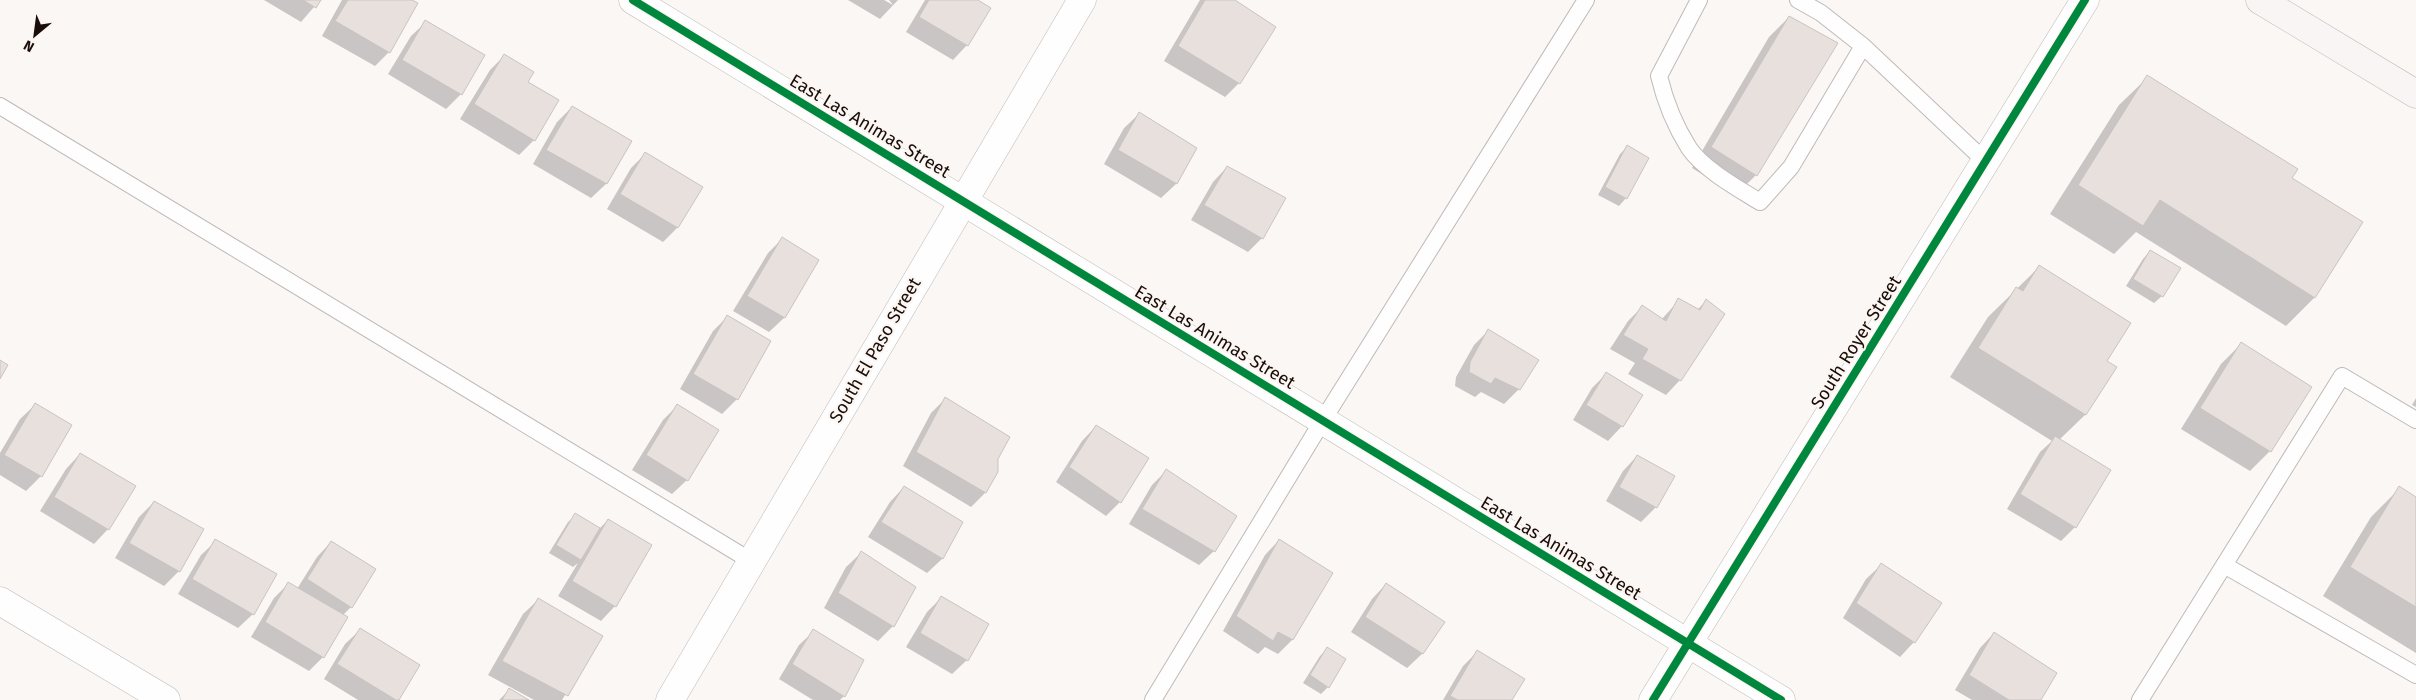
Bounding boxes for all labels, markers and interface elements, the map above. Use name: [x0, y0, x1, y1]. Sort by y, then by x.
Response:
north arrow: [10, 10, 60, 60]
text: N: [21, 36, 37, 56]
street label: East Las Animas Street: [786, 69, 955, 183]
street label: South Royer Street: [1806, 271, 1906, 413]
street label: South El Paso Street: [825, 273, 926, 426]
street label: East Las Animas Street: [1131, 280, 1300, 394]
street label: East Las Animas Street: [1477, 491, 1646, 605]

